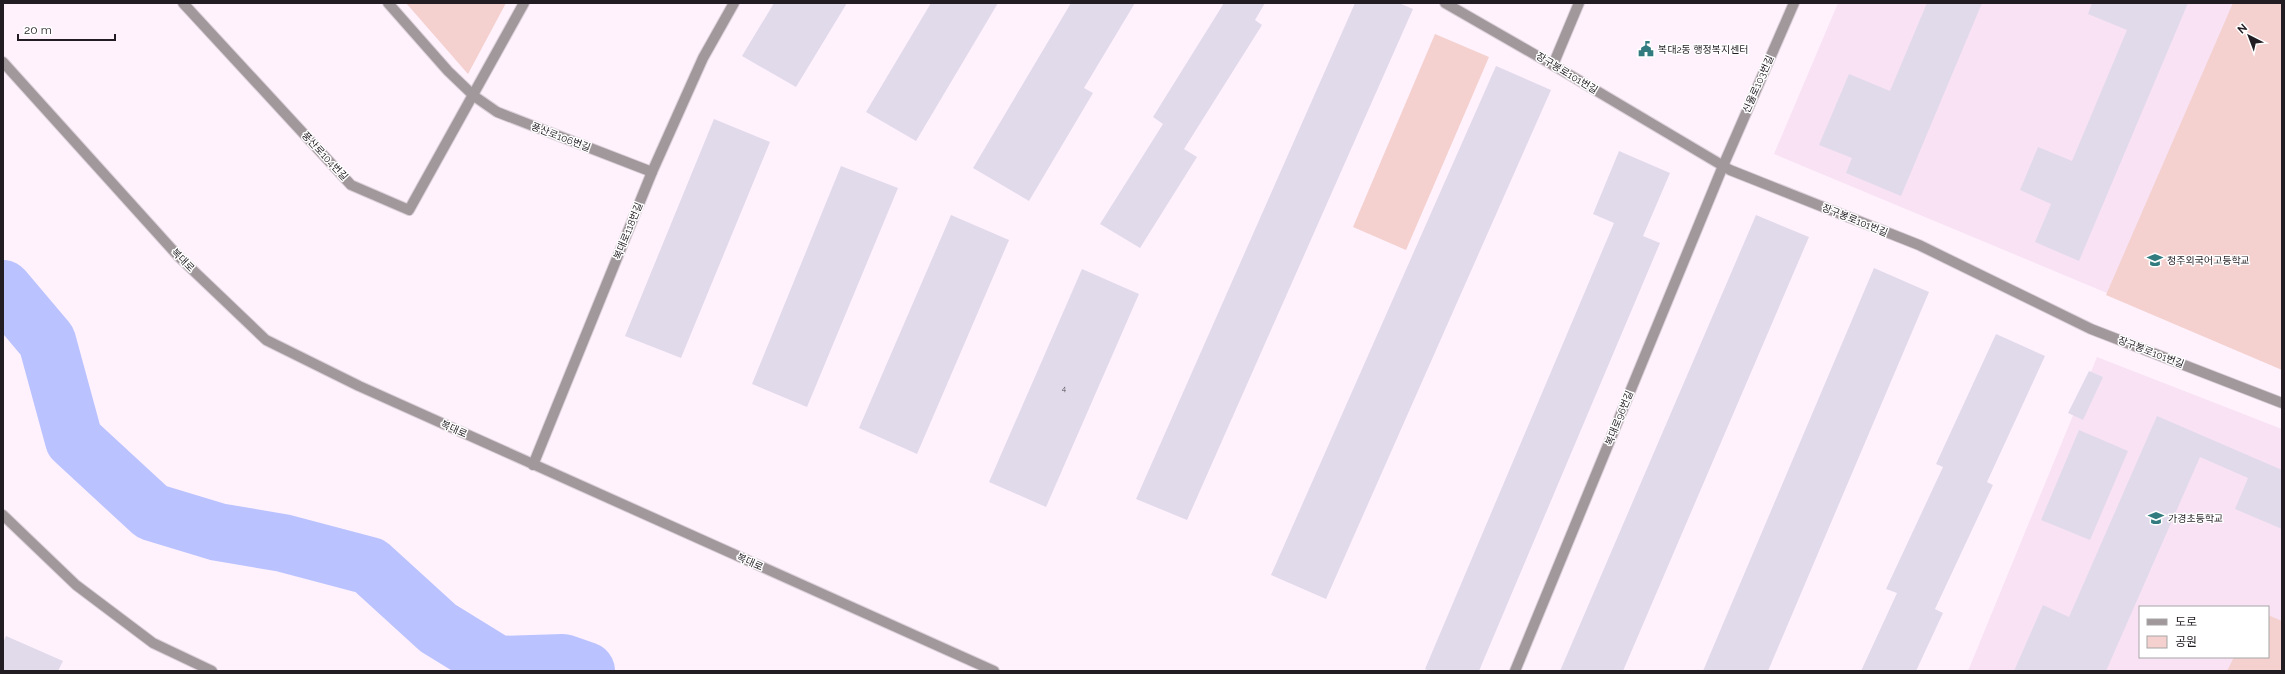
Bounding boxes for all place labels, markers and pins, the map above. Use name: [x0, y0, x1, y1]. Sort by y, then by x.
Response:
public building icon: 복대2동 행정복지센터: [1637, 40, 1655, 58]
place label: 복대2동 행정복지센터: [1658, 44, 1749, 55]
school or university icon: 청주외국어고등학교: [2146, 251, 2164, 269]
place label: 청주외국어고등학교: [2167, 255, 2250, 266]
school or university icon: 가경초등학교: [2147, 509, 2165, 527]
place label: 가경초등학교: [2168, 513, 2223, 524]

